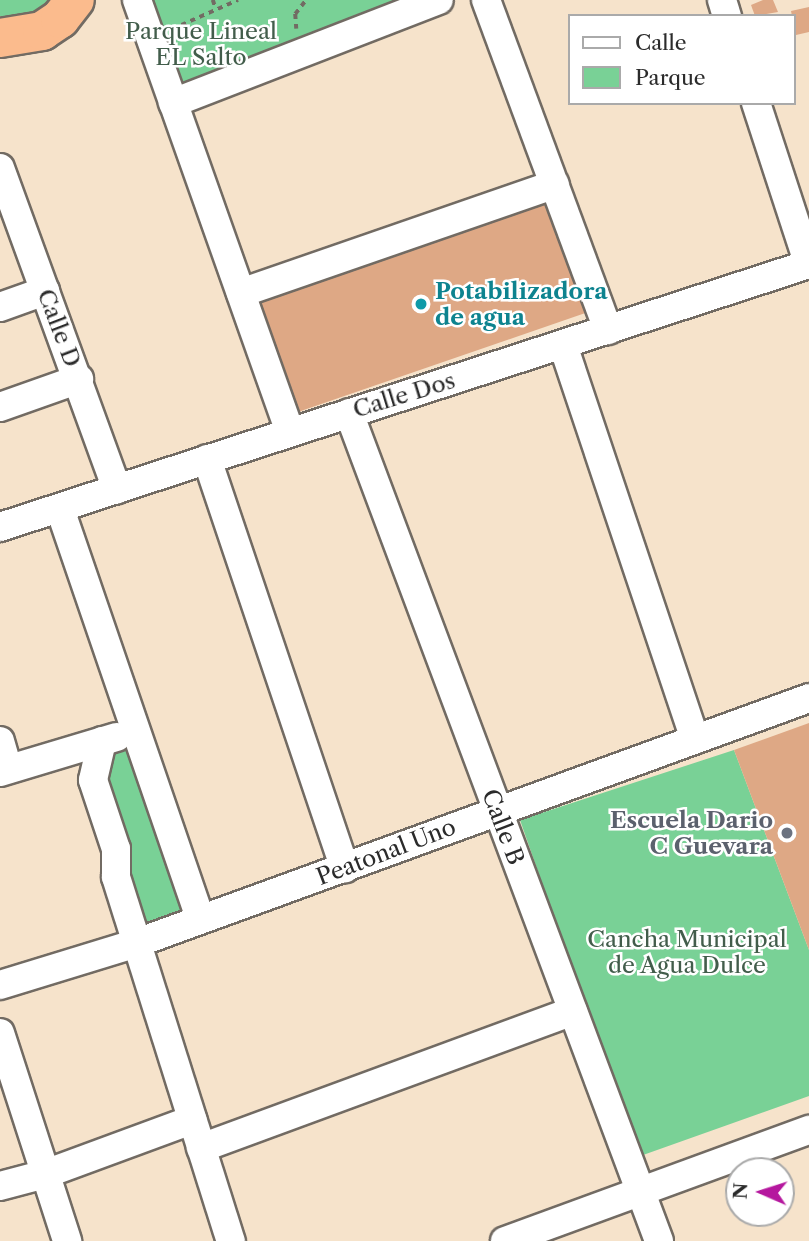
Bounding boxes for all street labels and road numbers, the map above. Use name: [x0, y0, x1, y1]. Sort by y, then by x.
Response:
street label: Calle D: [32, 285, 86, 371]
street label: Calle Dos: [350, 366, 458, 424]
street label: Calle B: [476, 785, 530, 869]
street label: Peatonal Uno: [312, 813, 460, 891]

